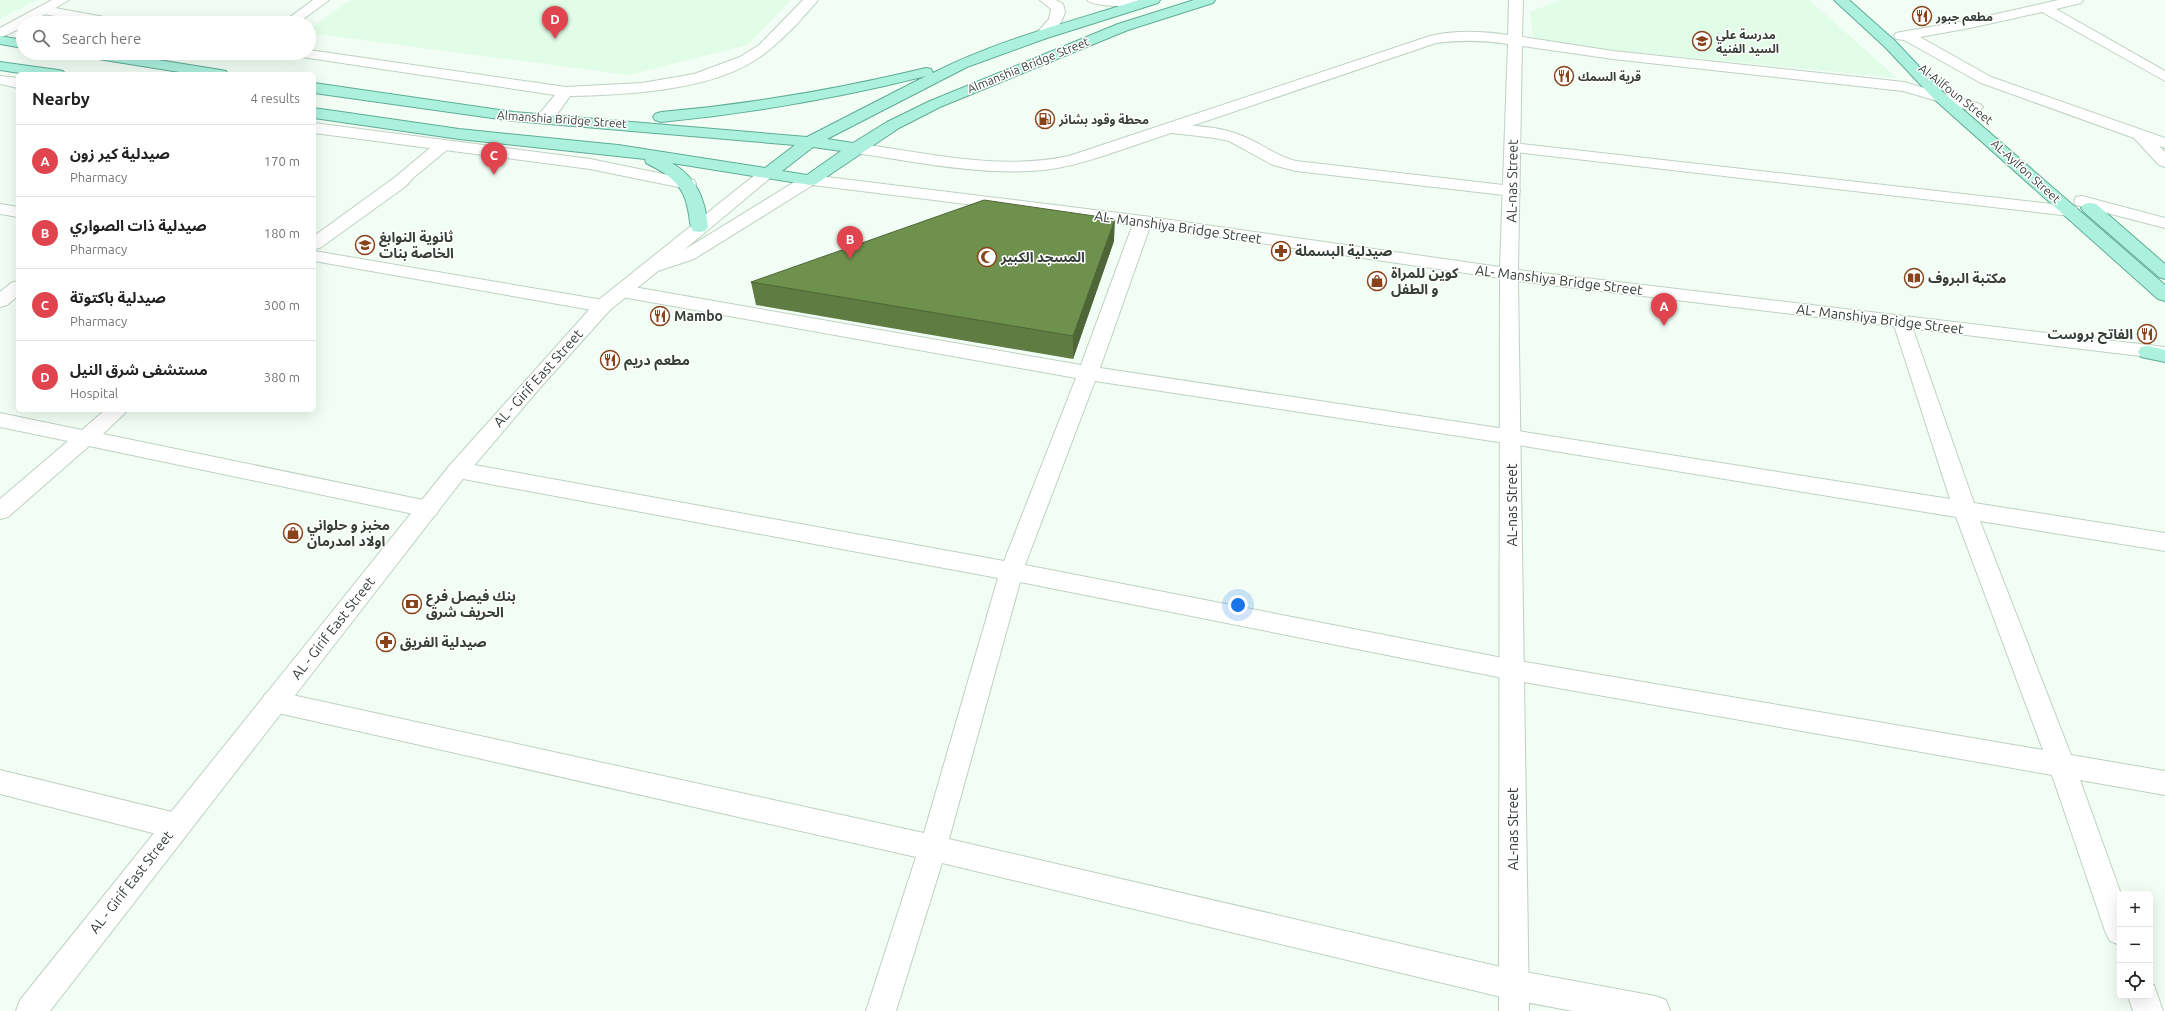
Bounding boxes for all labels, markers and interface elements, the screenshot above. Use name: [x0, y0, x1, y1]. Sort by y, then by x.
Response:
restaurant icon: مطعم جبور: [1911, 5, 1933, 27]
pin: D: [542, 6, 568, 39]
place label: مطعم جبور: [1935, 10, 1993, 26]
search box: [16, 16, 316, 60]
icon: search: [30, 27, 52, 49]
place label: مدرسة علي السيد الفنية: [1716, 28, 1779, 56]
text: Search here: [62, 30, 141, 47]
school or university icon: مدرسة علي السيد الفنية: [1691, 30, 1713, 52]
street label: Almanshia Bridge Street: [965, 35, 1091, 95]
street label: Al-Ailfoun Street: [1917, 61, 1996, 127]
restaurant icon: قرية السمك: [1553, 65, 1575, 87]
place label: قرية السمك: [1578, 70, 1641, 84]
text: Nearby: [32, 89, 90, 108]
text: 4 results: [250, 91, 300, 105]
street label: Almanshia Bridge Street: [497, 108, 628, 130]
fuel station icon: محطة وقود بشائر: [1034, 108, 1056, 130]
place label: محطة وقود بشائر: [1058, 113, 1149, 127]
street label: AL-Aylfon Street: [1989, 137, 2063, 205]
street label: AL-nas Street: [1503, 139, 1521, 223]
pin: C: [481, 142, 507, 175]
text: صيدلية كير زون: [70, 145, 170, 162]
text: A: [40, 154, 50, 168]
text: 170 m: [264, 154, 300, 168]
text: Pharmacy: [70, 170, 127, 184]
street label: AL- Manshiya Bridge Street: [1093, 207, 1263, 247]
text: صيدلية ذات الصواري: [70, 217, 207, 234]
text: B: [41, 226, 49, 240]
text: 180 m: [264, 226, 300, 240]
pin: B: [837, 226, 863, 259]
place label: ثانوية النوابغ الخاصة بنات: [379, 229, 454, 261]
school or university icon: ثانوية النوابغ الخاصة بنات: [354, 234, 376, 256]
pharmacy icon: صيدلية البسملة: [1270, 240, 1292, 262]
text: Pharmacy: [70, 242, 127, 256]
place label: صيدلية البسملة: [1295, 243, 1393, 259]
mosque icon: المسجد الكبير: [976, 246, 998, 268]
place label: المسجد الكبير: [1000, 249, 1085, 266]
street label: AL- Manshiya Bridge Street: [1474, 262, 1644, 298]
place label: كوين للمراة و الطفل: [1391, 265, 1459, 297]
library icon: مكتبة البروف: [1903, 267, 1925, 289]
shop icon: كوين للمراة و الطفل: [1366, 270, 1388, 292]
place label: مكتبة البروف: [1928, 270, 2006, 287]
text: صيدلية باكتوتة: [70, 289, 166, 306]
pin: A: [1651, 293, 1677, 326]
text: C: [41, 298, 49, 312]
text: 300 m: [264, 298, 300, 312]
street label: AL- Manshiya Bridge Street: [1795, 301, 1965, 337]
restaurant icon: Mambo: [649, 305, 671, 327]
place label: Mambo: [674, 308, 723, 324]
text: Pharmacy: [70, 314, 127, 328]
restaurant icon: الفاتح بروست: [2136, 323, 2158, 345]
street label: AL - Girif East Street: [490, 326, 586, 430]
place label: الفاتح بروست: [2047, 326, 2133, 344]
restaurant icon: مطعم دريم: [599, 349, 621, 371]
place label: مطعم دريم: [624, 352, 690, 371]
text: مستشفى شرق النيل: [70, 361, 208, 378]
text: D: [40, 370, 50, 384]
text: 380 m: [264, 370, 300, 384]
text: Hospital: [70, 386, 118, 400]
street label: AL-nas Street: [1504, 463, 1520, 547]
place label: مخبز و حلواني اولاد امدرمان: [307, 517, 390, 550]
shop icon: مخبز و حلواني اولاد امدرمان: [282, 522, 304, 544]
street label: AL - Girif East Street: [288, 573, 378, 682]
place label: بنك فيصل فرع الحريف شرق: [426, 588, 516, 621]
bank icon: بنك فيصل فرع الحريف شرق: [401, 593, 423, 615]
your location: [1228, 595, 1248, 615]
pharmacy icon: صيدلية الفريق: [375, 631, 397, 653]
place label: صيدلية الفريق: [400, 634, 487, 651]
street label: AL-nas Street: [1505, 787, 1521, 871]
street label: AL - Girif East Street: [86, 827, 176, 936]
map controls: [2117, 891, 2153, 999]
button: +: [2117, 891, 2153, 927]
button: −: [2117, 927, 2153, 963]
button: locate: [2117, 963, 2153, 999]

